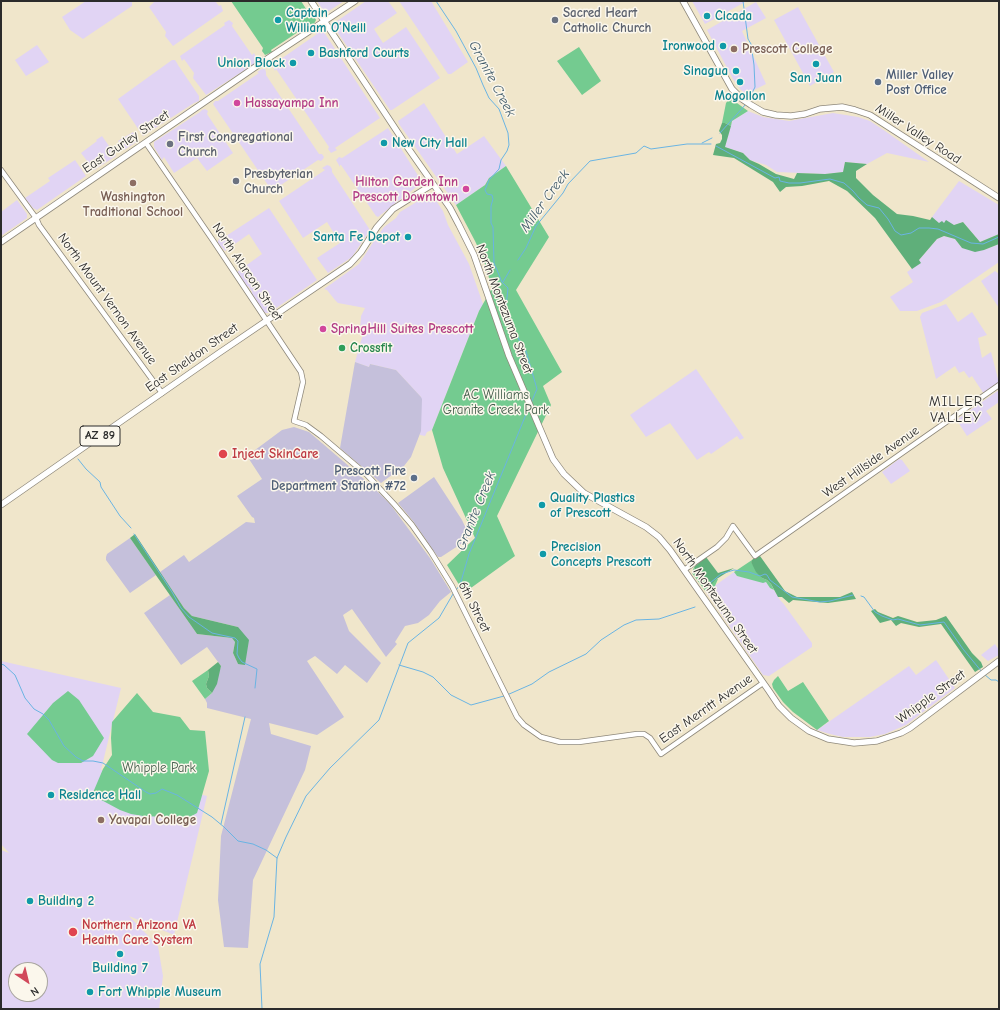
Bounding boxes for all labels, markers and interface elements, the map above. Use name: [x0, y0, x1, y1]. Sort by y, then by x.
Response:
place label: Captain William O’Neill: [286, 5, 366, 36]
place label: Sacred Heart Catholic Church: [563, 5, 651, 36]
place label: Cicada: [715, 8, 752, 24]
marker: Cicada: [702, 11, 712, 21]
marker: Captain William O’Neill: [273, 15, 283, 25]
marker: Sacred Heart Catholic Church: [550, 15, 560, 25]
water label: Granite Creek: [465, 38, 519, 120]
place label: Ironwood: [663, 38, 715, 54]
marker: Ironwood: [718, 41, 728, 51]
place label: Prescott College: [742, 41, 832, 57]
marker: Prescott College: [729, 44, 739, 54]
place label: Bashford Courts: [319, 45, 409, 61]
marker: Bashford Courts: [306, 48, 316, 58]
place label: Union Block: [218, 55, 285, 71]
marker: Union Block: [288, 58, 298, 68]
marker: San Juan: [811, 59, 821, 69]
place label: Sinagua: [684, 63, 728, 79]
marker: Sinagua: [731, 66, 741, 76]
place label: Miller Valley Post Office: [886, 67, 954, 98]
place label: San Juan: [790, 70, 842, 86]
marker: Mogollon: [735, 77, 745, 87]
marker: Miller Valley Post Office: [873, 77, 883, 87]
place label: Mogollon: [715, 88, 765, 104]
place label: Hassayampa Inn: [245, 95, 339, 111]
marker: Hassayampa Inn: [232, 98, 242, 108]
street label: Miller Valley Road: [872, 101, 964, 167]
street label: East Gurley Street: [80, 107, 172, 177]
place label: First Congregational Church: [178, 129, 293, 160]
place label: New City Hall: [392, 135, 467, 151]
marker: New City Hall: [379, 138, 389, 148]
marker: First Congregational Church: [165, 139, 175, 149]
place label: Presbyterian Church: [244, 166, 313, 197]
water label: Miller Creek: [517, 167, 573, 235]
place label: Hilton Garden Inn Prescott Downtown: [352, 174, 458, 205]
marker: Presbyterian Church: [231, 176, 241, 186]
marker: Washington Traditional School: [128, 178, 138, 188]
marker: Hilton Garden Inn Prescott Downtown: [461, 184, 471, 194]
place label: Washington Traditional School: [83, 189, 183, 220]
street label: North Alarcon Street: [208, 220, 286, 324]
place label: Santa Fe Depot: [313, 229, 400, 245]
street label: North Mount Vernon Avenue: [54, 230, 160, 368]
marker: Santa Fe Depot: [403, 232, 413, 242]
street label: North Montezuma Street: [472, 242, 536, 376]
street label: East Sheldon Street: [143, 320, 241, 396]
place label: SpringHill Suites Prescott: [331, 321, 473, 337]
marker: SpringHill Suites Prescott: [318, 324, 328, 334]
place label: Crossfit: [350, 340, 392, 356]
marker: Crossfit: [337, 343, 347, 353]
park label: AC Williams Granite Creek Park: [443, 387, 549, 418]
district label: MILLER VALLEY: [929, 394, 983, 426]
street label: West Hillside Avenue: [820, 423, 922, 501]
road number: AZ 89: [80, 426, 120, 446]
place label: Inject SkinCare: [232, 446, 318, 462]
marker: Inject SkinCare: [217, 448, 229, 460]
place label: Prescott Fire Department Station #72: [271, 463, 406, 494]
water label: Granite Creek: [453, 469, 499, 553]
marker: Prescott Fire Department Station #72: [409, 473, 419, 483]
place label: Quality Plastics of Prescott: [550, 490, 635, 521]
marker: Quality Plastics of Prescott: [537, 500, 547, 510]
street label: North Montezuma Street: [669, 535, 761, 657]
place label: Precision Concepts Prescott: [551, 539, 651, 570]
marker: Precision Concepts Prescott: [538, 549, 548, 559]
street label: 6th Street: [455, 579, 493, 635]
street label: Whipple Street: [894, 667, 968, 727]
street label: East Merritt Avenue: [656, 671, 756, 747]
park label: Whipple Park: [122, 760, 196, 776]
place label: Residence Hall: [59, 787, 141, 803]
marker: Residence Hall: [46, 790, 56, 800]
place label: Yavapai College: [109, 812, 196, 828]
marker: Yavapai College: [96, 815, 106, 825]
place label: Building 2: [38, 893, 94, 909]
marker: Building 2: [25, 896, 35, 906]
place label: Northern Arizona VA Health Care System: [82, 917, 196, 948]
marker: Northern Arizona VA Health Care System: [67, 926, 79, 938]
marker: Building 7: [115, 949, 125, 959]
place label: Building 7: [92, 960, 148, 976]
north arrow: [8, 962, 48, 1002]
text: N: [28, 984, 41, 999]
place label: Fort Whipple Museum: [98, 984, 221, 1000]
marker: Fort Whipple Museum: [85, 987, 95, 997]

